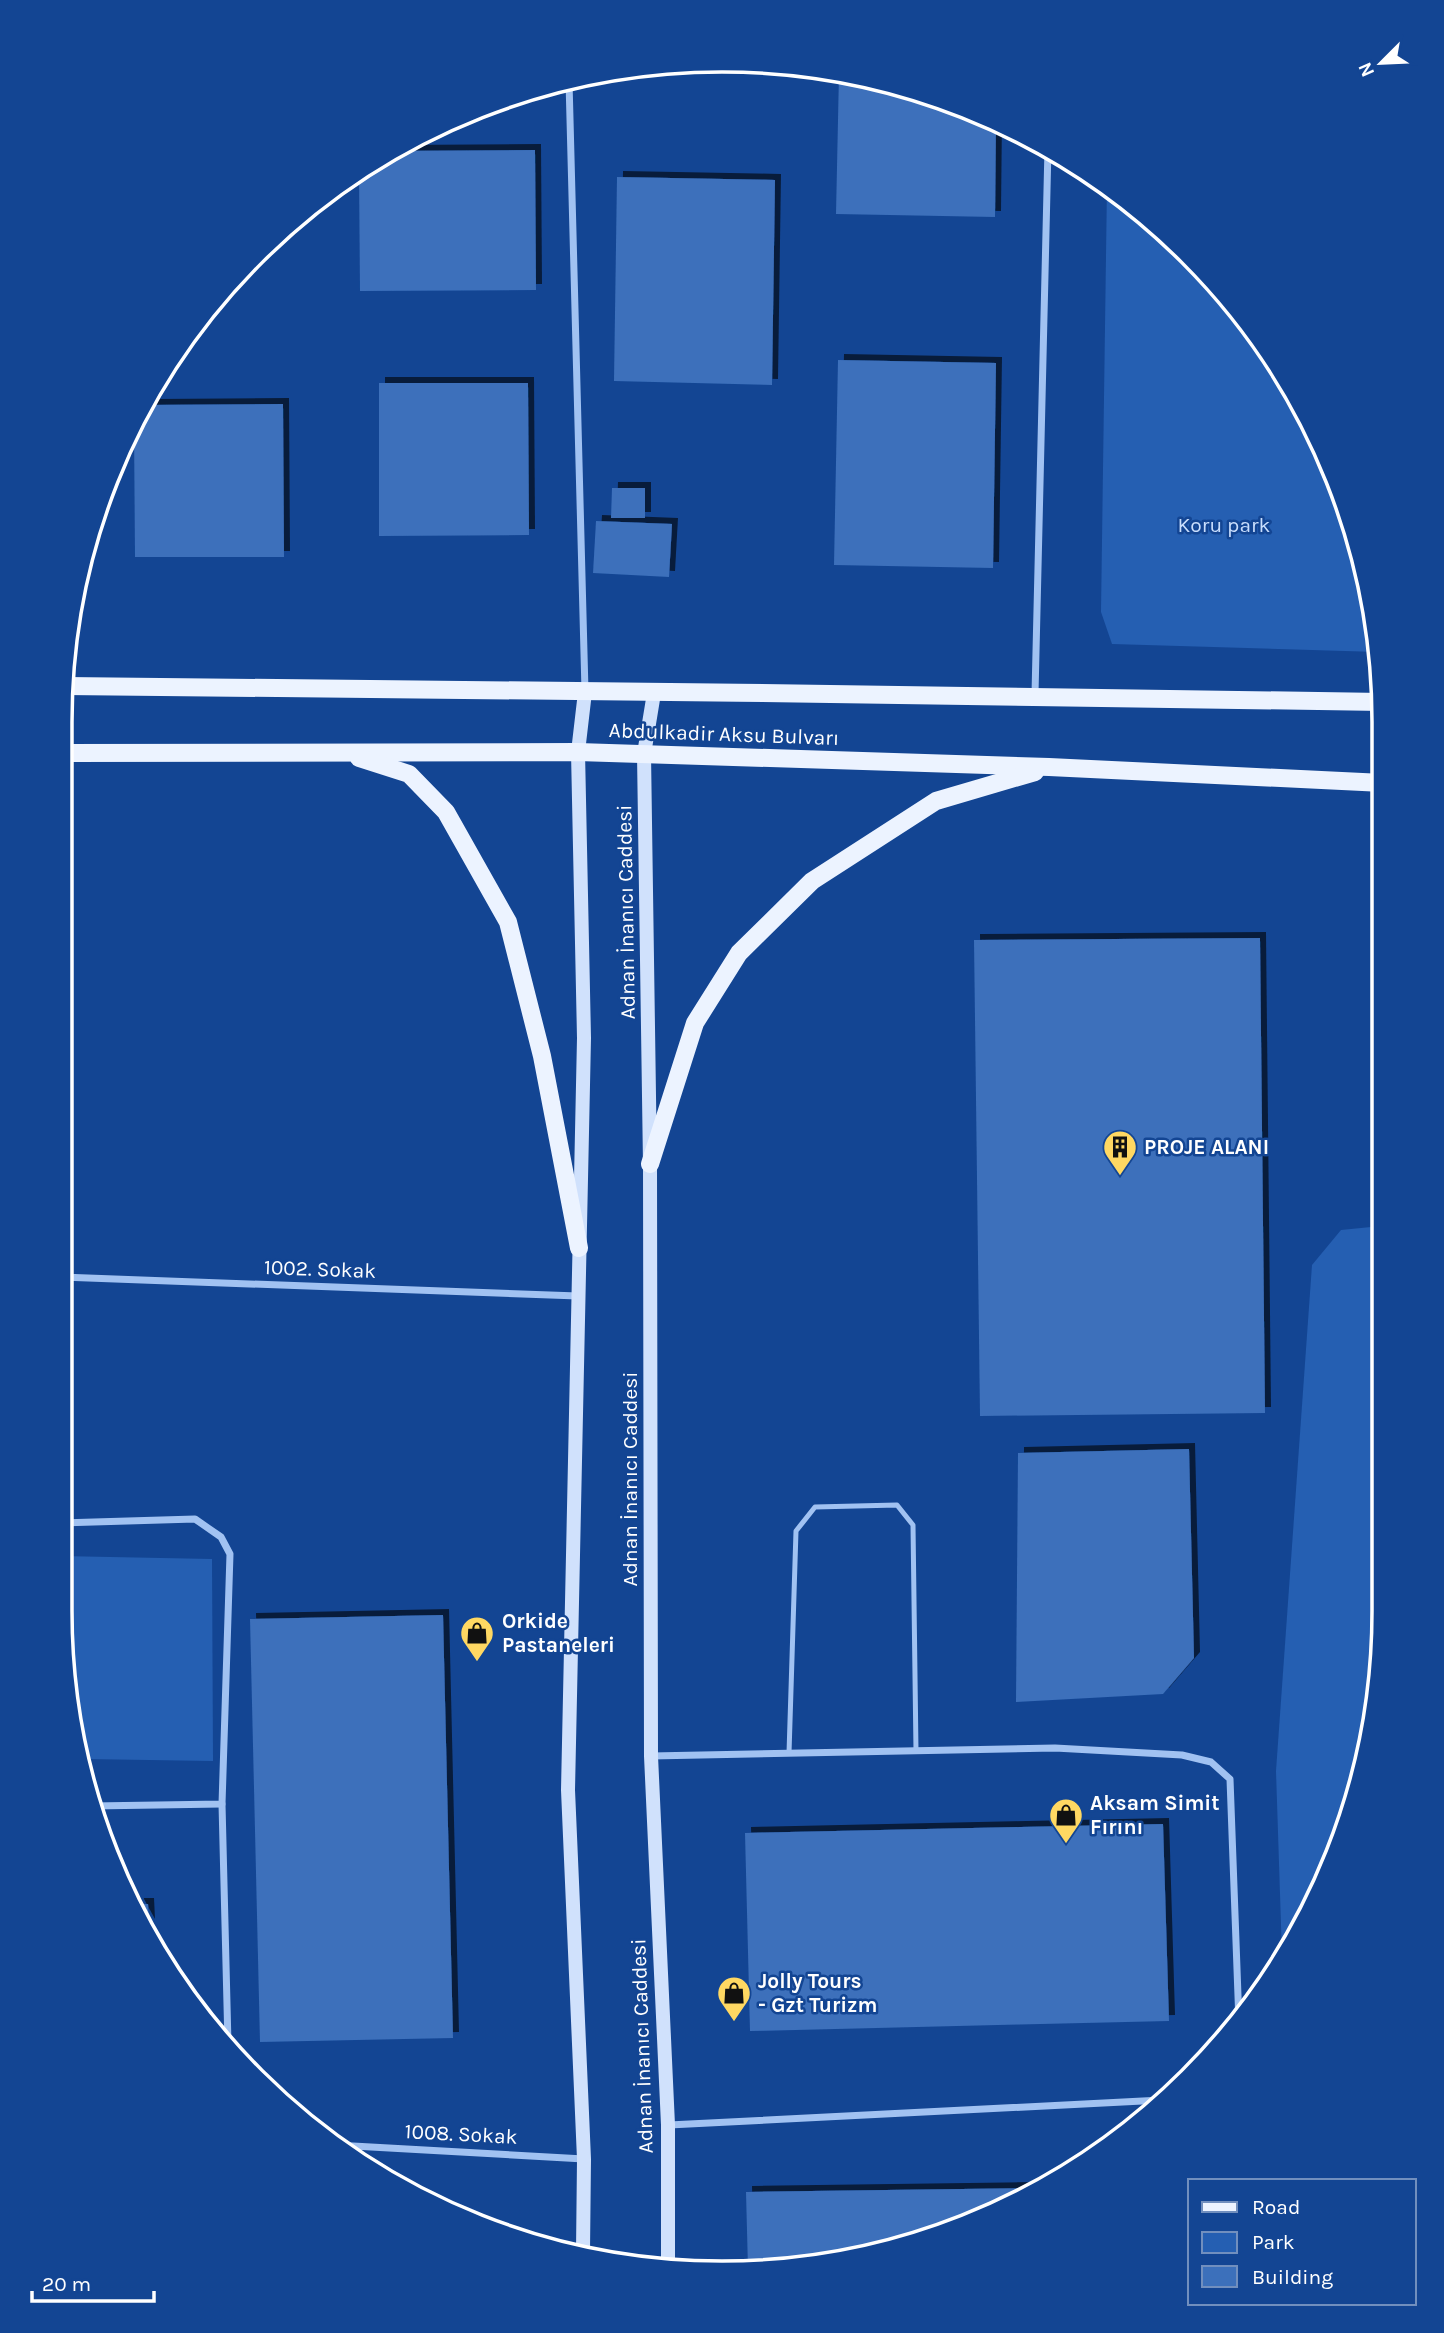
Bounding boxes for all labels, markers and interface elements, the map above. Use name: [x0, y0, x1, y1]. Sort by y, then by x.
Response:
north arrow: [1346, 28, 1416, 98]
text: N: [1354, 59, 1379, 80]
park label: Koru park: [1178, 513, 1271, 537]
street label: Abdulkadir Aksu Bulvarı: [608, 718, 840, 750]
street label: Adnan İnanıcı Caddesi: [612, 804, 640, 1020]
building icon: PROJE ALANI: [1101, 1128, 1139, 1177]
place label: PROJE ALANI: [1144, 1135, 1269, 1159]
street label: 1002. Sokak: [264, 1255, 377, 1283]
street label: Adnan İnanıcı Caddesi: [618, 1372, 642, 1586]
place label: Orkide Pastaneleri: [502, 1609, 615, 1657]
shop icon: Orkide Pastaneleri: [458, 1614, 496, 1663]
place label: Aksam Simit Fırını: [1090, 1791, 1220, 1839]
shop icon: Aksam Simit Fırını: [1047, 1796, 1085, 1845]
street label: Adnan İnanıcı Caddesi: [626, 1938, 658, 2154]
place label: Jolly Tours - Gzt Turizm: [758, 1969, 877, 2017]
shop icon: Jolly Tours - Gzt Turizm: [715, 1974, 753, 2023]
street label: 1008. Sokak: [404, 2119, 518, 2149]
legend: [1188, 2179, 1416, 2305]
text: Road: [1252, 2195, 1300, 2219]
text: Park: [1252, 2230, 1295, 2254]
scale bar: [32, 2260, 154, 2304]
text: Building: [1252, 2265, 1333, 2289]
text: 20 m: [42, 2272, 91, 2296]

